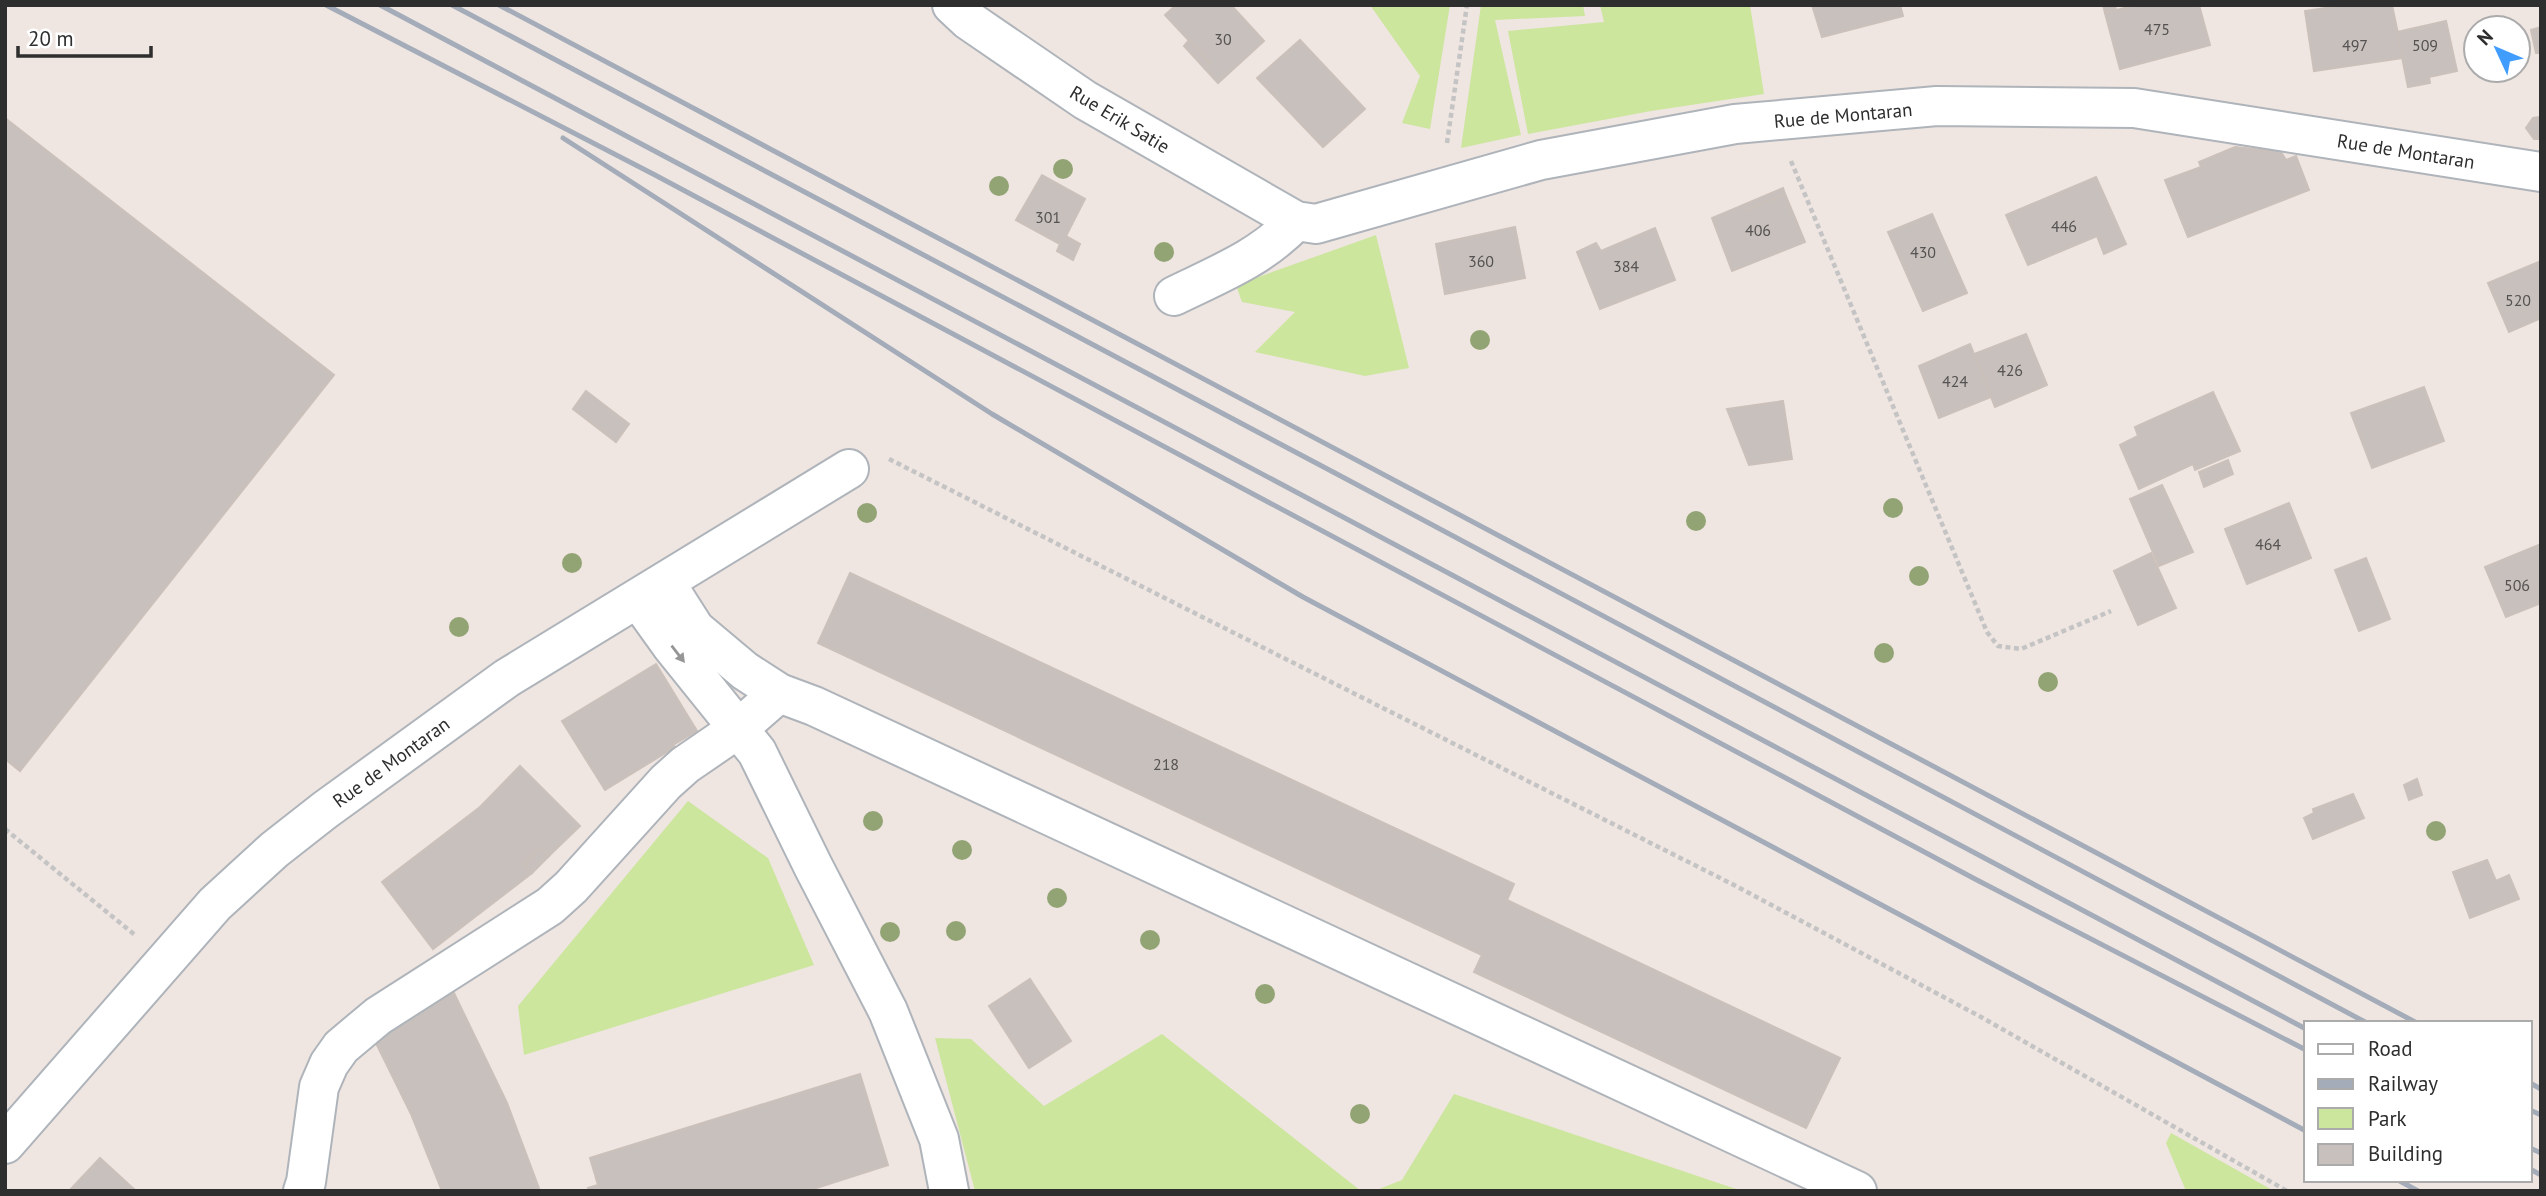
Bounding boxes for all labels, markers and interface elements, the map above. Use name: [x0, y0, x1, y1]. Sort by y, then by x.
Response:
scale bar: [18, 14, 150, 58]
north arrow: [2462, 14, 2532, 84]
house number: 475: [2144, 19, 2170, 39]
text: N: [2472, 24, 2498, 50]
text: 20 m: [28, 25, 74, 52]
house number: 30: [1214, 29, 1232, 49]
house number: 497: [2342, 35, 2368, 55]
house number: 509: [2412, 35, 2438, 55]
street label: Rue Erik Satie: [1066, 80, 1174, 158]
street label: Rue de Montaran: [1773, 97, 1913, 133]
street label: Rue de Montaran: [2336, 128, 2476, 174]
house number: 301: [1035, 207, 1061, 227]
house number: 446: [2051, 216, 2077, 236]
house number: 406: [1745, 220, 1771, 240]
house number: 430: [1910, 242, 1936, 262]
house number: 360: [1468, 251, 1494, 271]
house number: 384: [1613, 256, 1639, 276]
house number: 520: [2505, 290, 2531, 310]
house number: 426: [1997, 360, 2023, 380]
house number: 424: [1942, 371, 1968, 391]
house number: 464: [2255, 534, 2281, 554]
house number: 506: [2504, 575, 2530, 595]
one-way arrow: [671, 645, 686, 663]
street label: Rue de Montaran: [328, 712, 454, 812]
house number: 218: [1153, 754, 1179, 774]
legend: [2304, 1021, 2532, 1182]
text: Road: [2368, 1035, 2412, 1062]
text: Railway: [2368, 1070, 2438, 1097]
text: Park: [2368, 1105, 2407, 1132]
text: Building: [2368, 1140, 2443, 1167]

